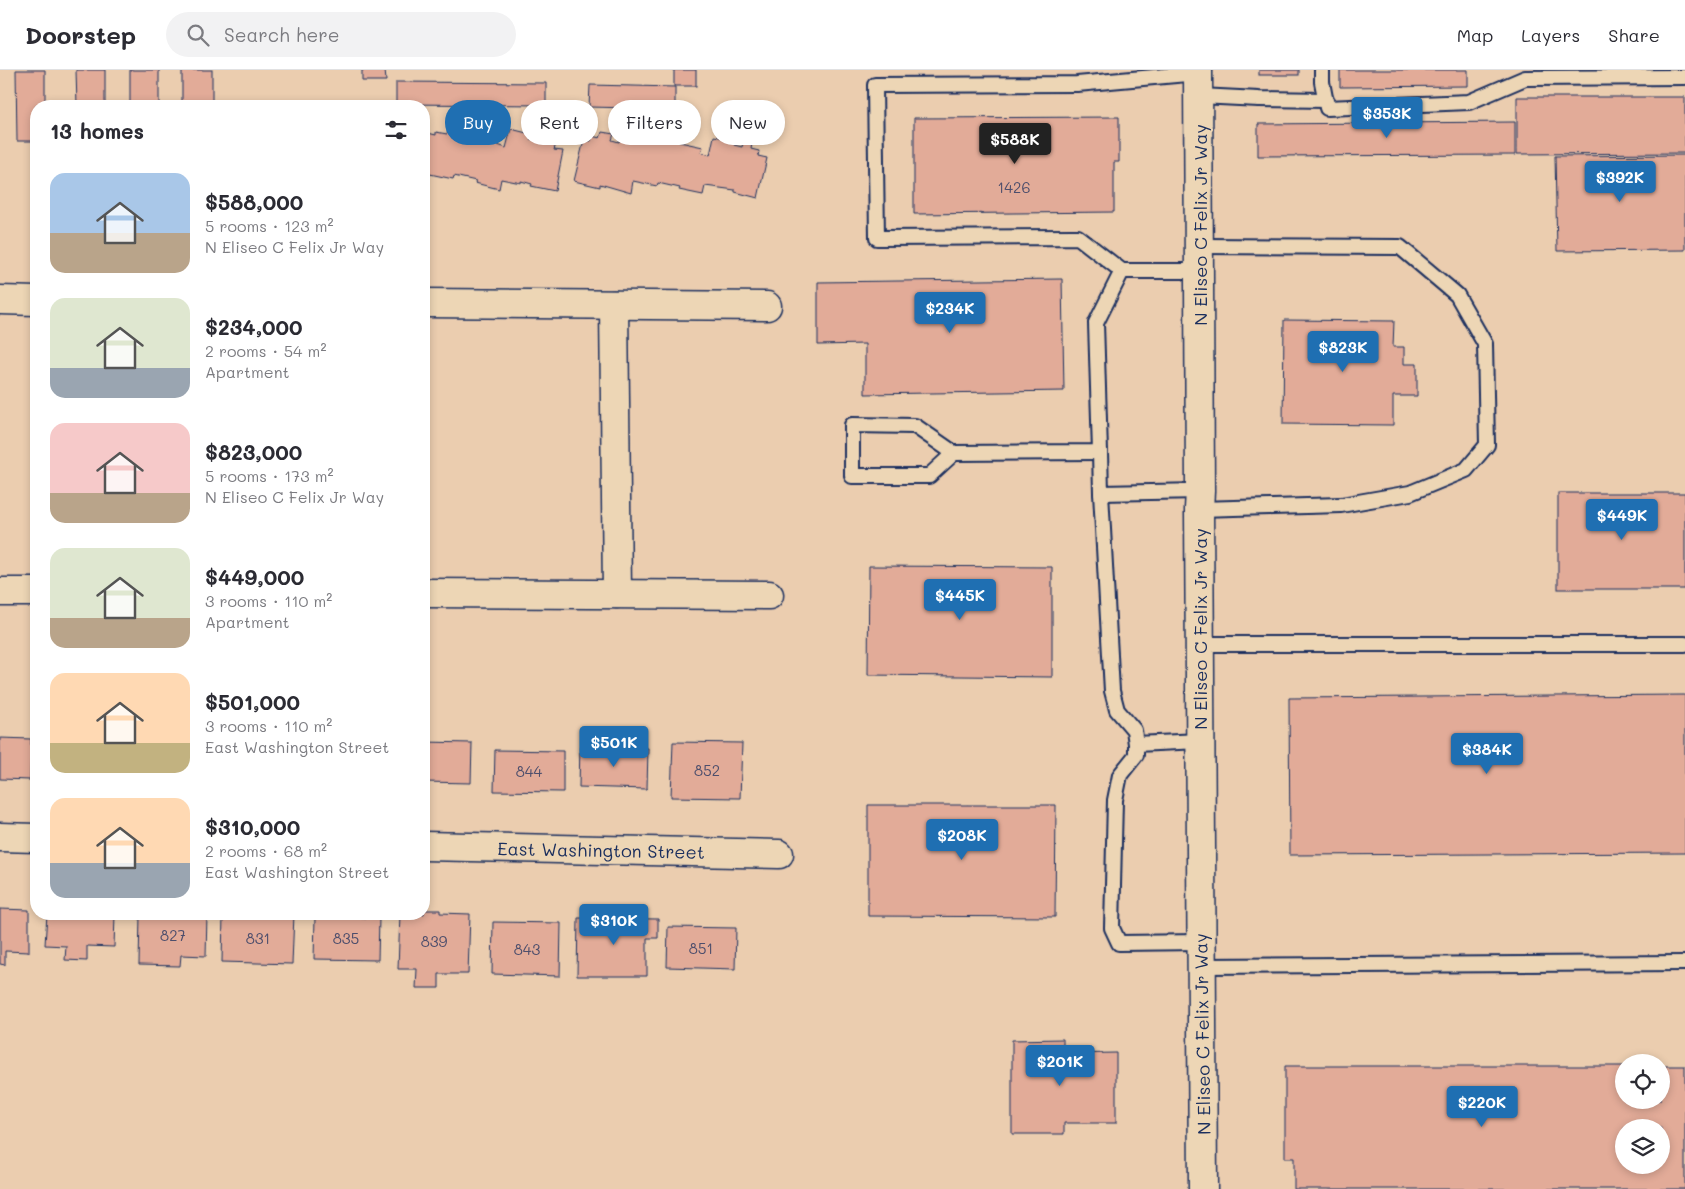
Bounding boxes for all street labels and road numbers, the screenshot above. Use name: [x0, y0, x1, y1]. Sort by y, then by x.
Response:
street label: N Eliseo C Felix Jr Way: [1188, 124, 1212, 326]
street label: N Eliseo C Felix Jr Way: [1188, 528, 1212, 730]
street label: East Washington Street: [497, 836, 705, 864]
street label: N Eliseo C Felix Jr Way: [1188, 933, 1216, 1135]

